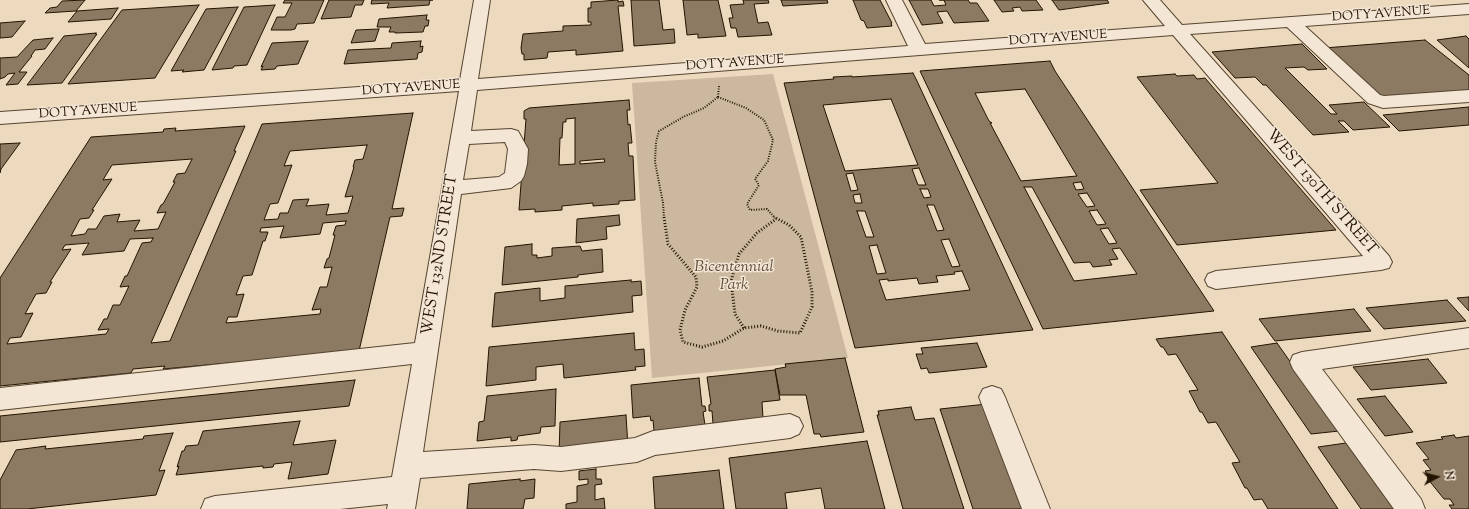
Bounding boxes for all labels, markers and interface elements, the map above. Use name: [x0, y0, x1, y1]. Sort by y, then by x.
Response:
street label: DOTY AVENUE: [1331, 4, 1431, 26]
street label: DOTY AVENUE: [1008, 28, 1108, 50]
street label: DOTY AVENUE: [685, 53, 785, 75]
street label: DOTY AVENUE: [361, 78, 461, 100]
street label: DOTY AVENUE: [38, 101, 138, 123]
street label: WEST 130TH STREET: [1261, 126, 1381, 260]
street label: WEST 132ND STREET: [419, 173, 463, 337]
park label: Bicentennial Park: [694, 258, 774, 296]
north arrow: [1417, 457, 1457, 497]
text: N: [1440, 470, 1457, 481]

